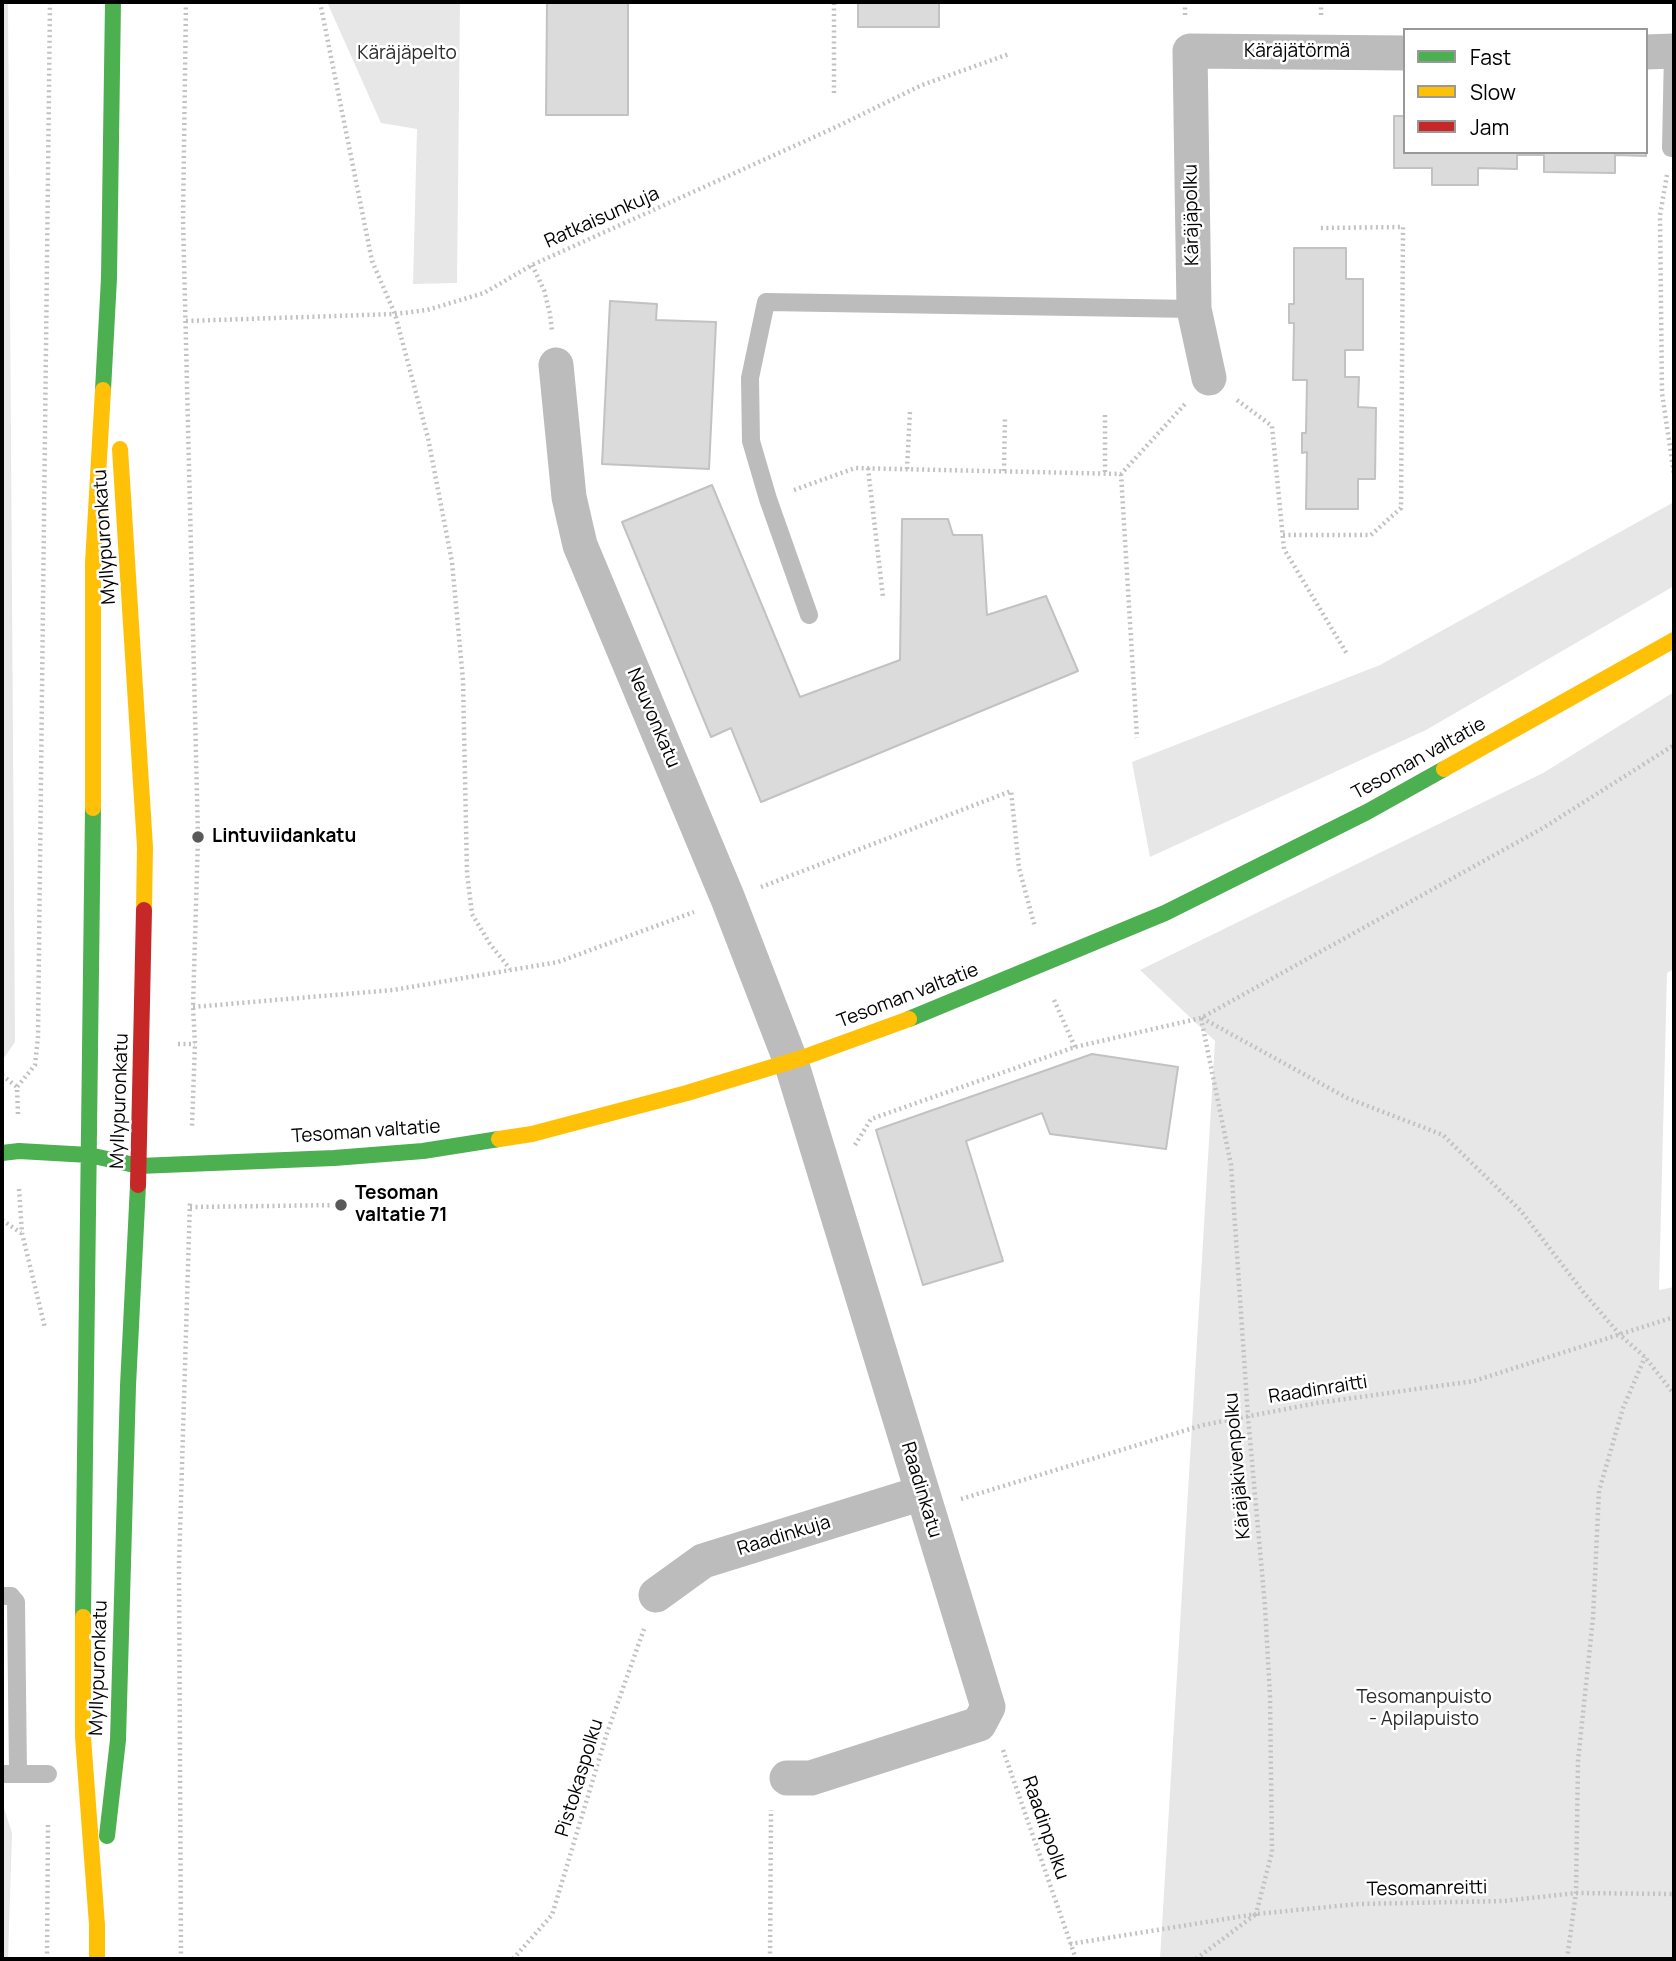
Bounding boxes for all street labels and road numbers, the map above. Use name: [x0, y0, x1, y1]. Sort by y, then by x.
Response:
street label: Käräjätörmä: [1244, 41, 1350, 63]
street label: Käräjäpolku: [1180, 164, 1204, 266]
street label: Ratkaisunkuja: [541, 183, 663, 253]
street label: Myllypuronkatu: [89, 469, 121, 605]
street label: Neuvonkatu: [622, 665, 684, 771]
street label: Tesoman valtatie: [1348, 713, 1490, 805]
street label: Tesoman valtatie: [834, 959, 982, 1033]
street label: Myllypuronkatu: [106, 1033, 134, 1169]
street label: Tesoman valtatie: [291, 1115, 441, 1149]
street label: Raadinraitti: [1267, 1371, 1369, 1409]
street label: Käräjäkivenpolku: [1220, 1392, 1256, 1540]
street label: Raadinkatu: [896, 1439, 946, 1541]
street label: Raadinkuja: [735, 1511, 833, 1561]
street label: Myllypuronkatu: [85, 1600, 113, 1736]
street label: Pistokaspolku: [551, 1716, 609, 1840]
street label: Raadinpolku: [1017, 1773, 1073, 1883]
street label: Tesomanreitti: [1366, 1877, 1488, 1901]

